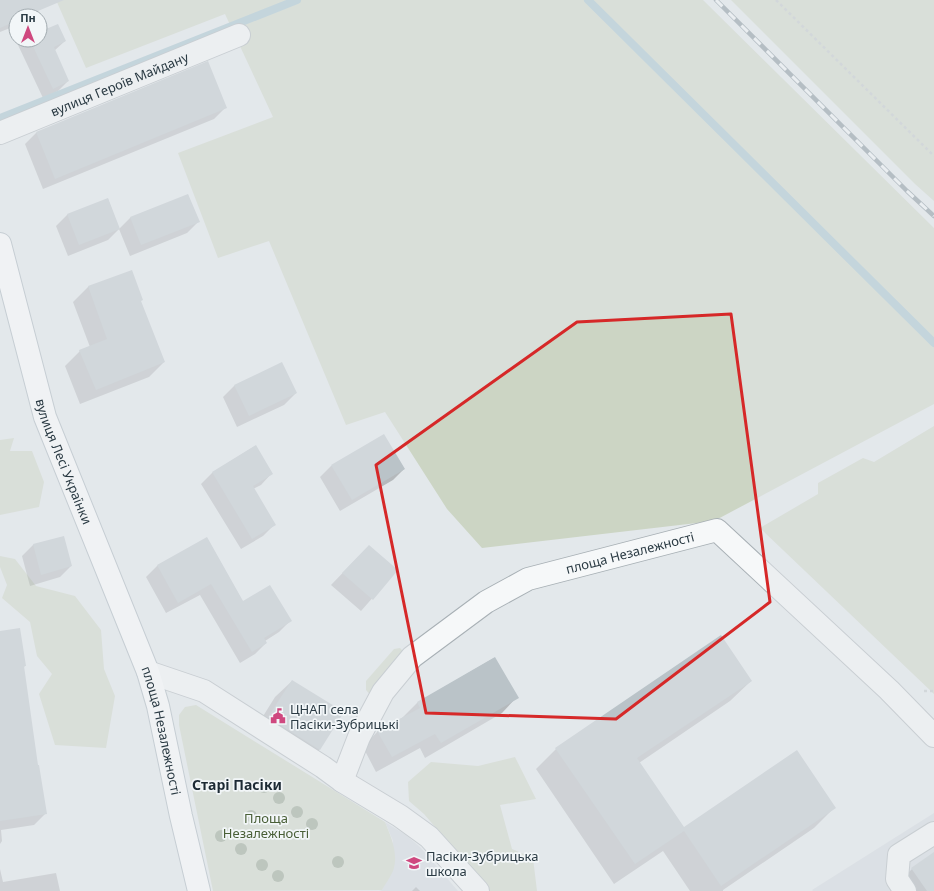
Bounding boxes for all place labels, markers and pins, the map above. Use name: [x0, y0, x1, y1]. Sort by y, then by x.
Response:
place label: ЦНАП села Пасіки-Зубрицькі: [290, 700, 399, 733]
public building icon: ЦНАП села Пасіки-Зубрицькі: [269, 707, 287, 725]
place label: Пасіки-Зубрицька школа: [426, 847, 538, 880]
school or university icon: Пасіки-Зубрицька школа: [405, 854, 423, 872]

